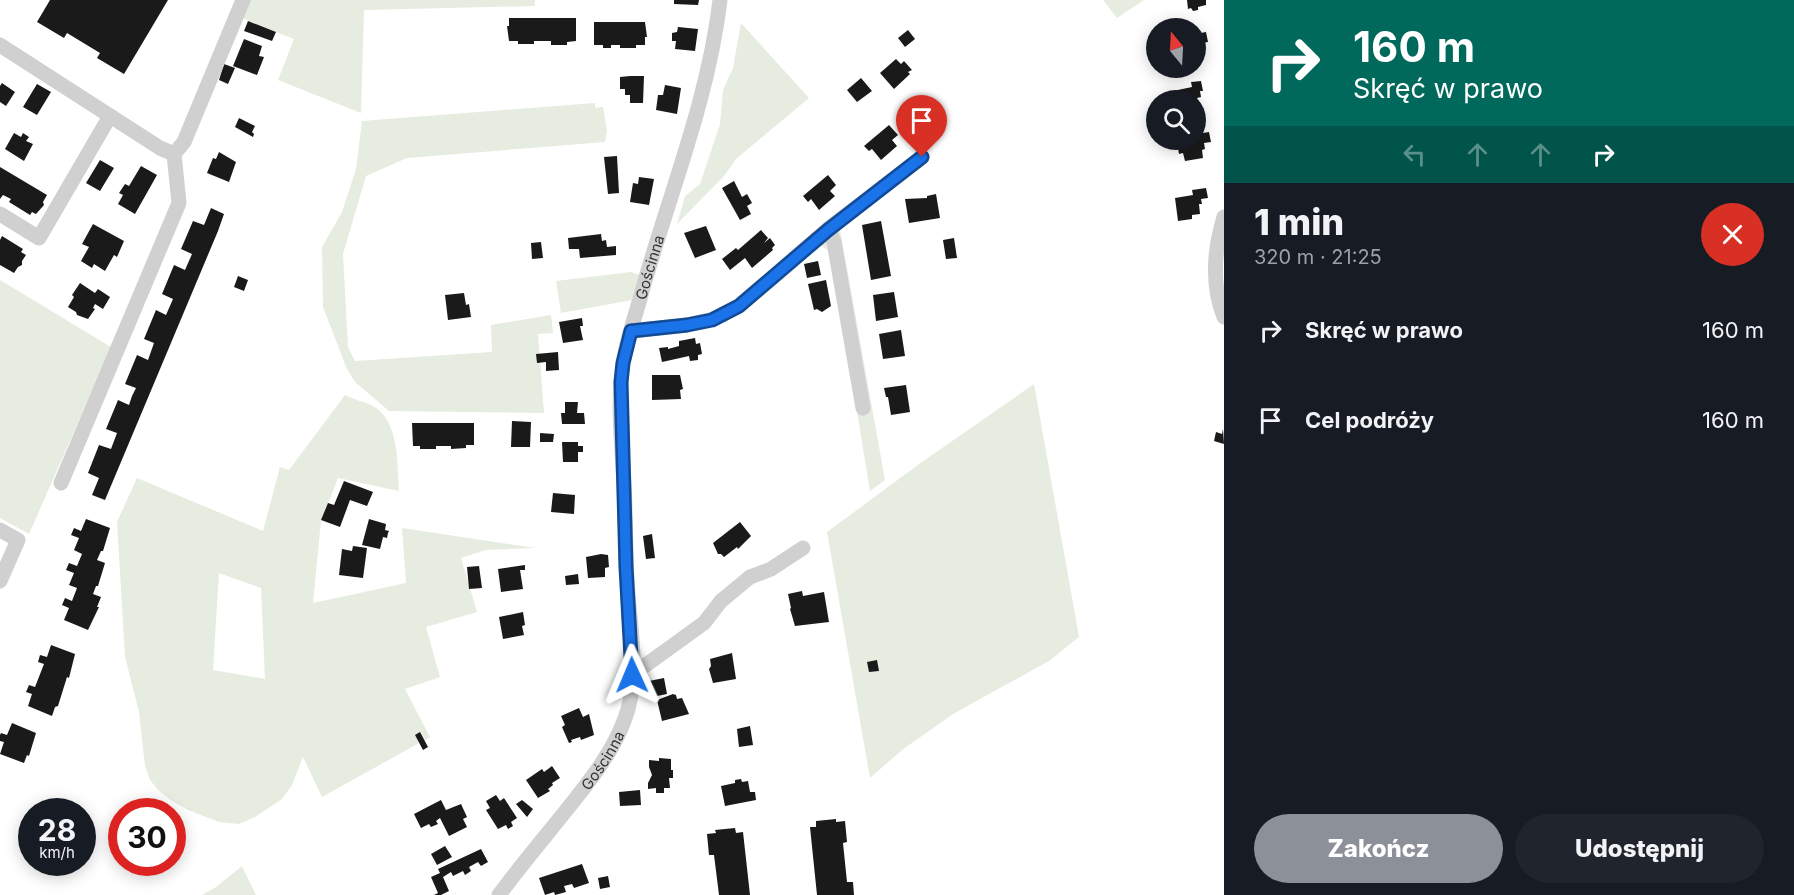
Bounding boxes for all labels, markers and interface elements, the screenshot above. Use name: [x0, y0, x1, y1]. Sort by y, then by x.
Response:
north arrow: [1146, 18, 1206, 78]
map controls: [1146, 18, 1206, 150]
text: 160 m: [1353, 21, 1475, 72]
icon: right: [1254, 24, 1332, 102]
text: Skręć w prawo: [1353, 72, 1543, 105]
button: search: [1146, 90, 1206, 150]
pin: [896, 95, 947, 157]
icon: arrive: [905, 104, 938, 137]
icon: left: [1398, 138, 1431, 171]
icon: ahead: [1461, 138, 1494, 171]
icon: ahead: [1524, 138, 1557, 171]
icon: right: [1587, 138, 1620, 171]
text: 1 min: [1254, 200, 1344, 244]
button: close: [1701, 203, 1764, 266]
street label: Gościnna: [631, 232, 668, 302]
text: 320 m · 21:25: [1254, 245, 1382, 269]
icon: right: [1254, 314, 1287, 347]
text: Skręć w prawo: [1305, 317, 1463, 343]
text: 160 m: [1702, 317, 1764, 343]
icon: arrive: [1254, 404, 1287, 437]
text: Cel podróży: [1305, 407, 1434, 433]
text: 160 m: [1702, 407, 1764, 433]
position arrow: [600, 643, 664, 707]
street label: Gościnna: [576, 728, 628, 794]
speed limit sign: 30: [108, 798, 186, 876]
text: 28: [38, 812, 76, 848]
button: Zakończ: [1254, 814, 1503, 883]
button: Udostępnij: [1515, 814, 1764, 883]
text: km/h: [39, 843, 75, 862]

